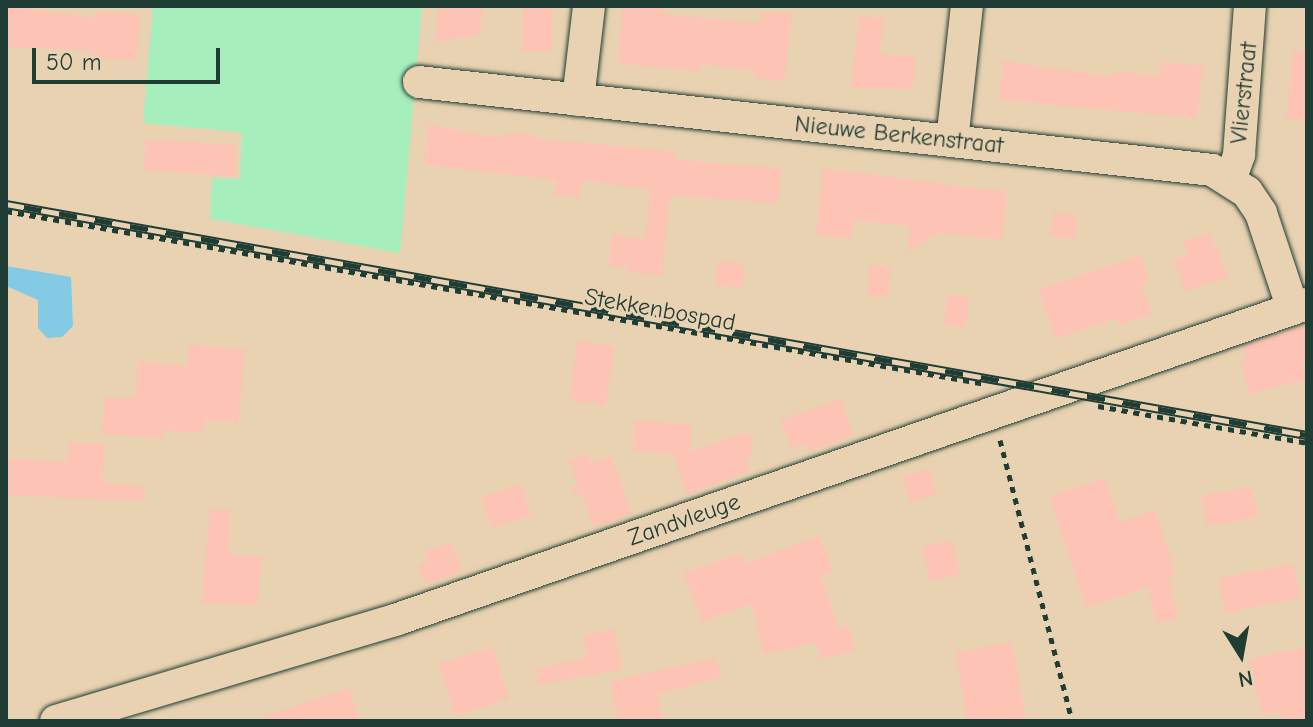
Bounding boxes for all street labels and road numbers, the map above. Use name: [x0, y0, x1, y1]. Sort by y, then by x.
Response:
street label: Vlierstraat: [1224, 40, 1264, 146]
street label: Nieuwe Berkenstraat: [793, 110, 1005, 160]
street label: Stekkenbospad: [582, 283, 738, 337]
street label: Zandvleuge: [624, 487, 744, 553]

